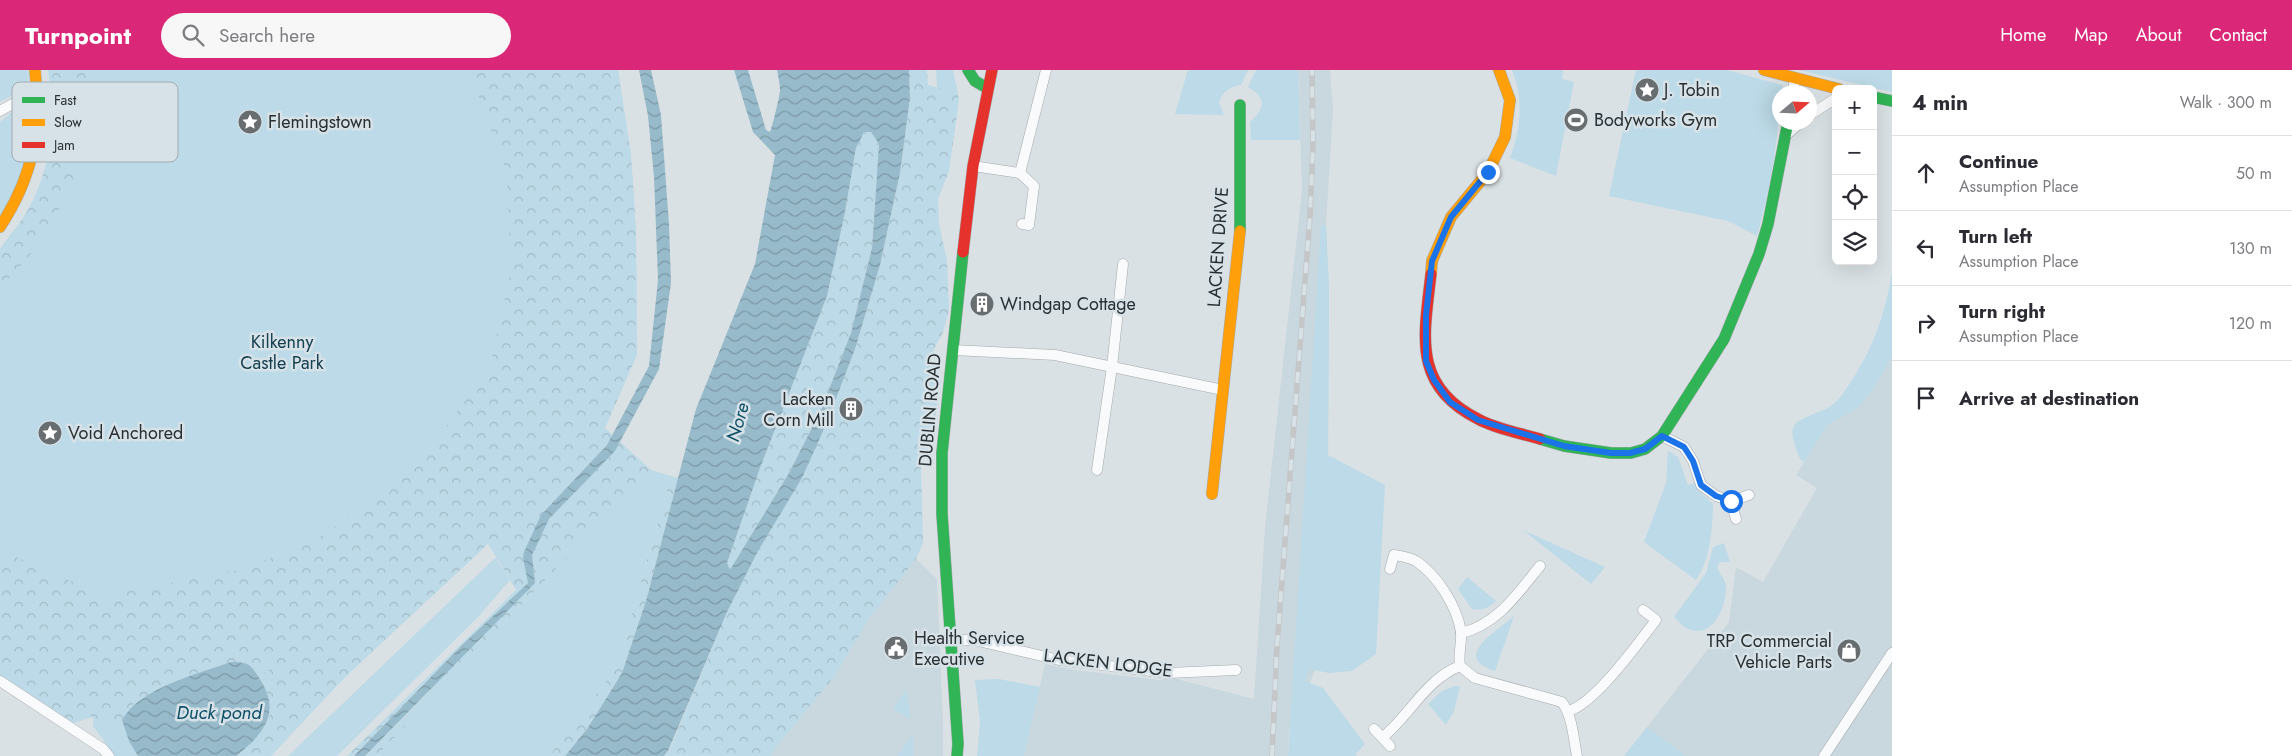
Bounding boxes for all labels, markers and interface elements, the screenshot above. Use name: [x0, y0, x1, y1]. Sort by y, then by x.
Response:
search box: [161, 13, 511, 58]
text: Turnpoint: [25, 18, 131, 53]
icon: search: [179, 21, 207, 49]
text: Search here: [219, 22, 315, 49]
text: Home: [2000, 22, 2046, 48]
text: Map: [2074, 22, 2108, 48]
text: About: [2136, 22, 2181, 48]
text: Contact: [2209, 22, 2267, 48]
place icon: J. Tobin: [1634, 77, 1660, 103]
place label: J. Tobin: [1662, 77, 1720, 103]
legend: [12, 82, 178, 162]
north arrow: [1772, 85, 1817, 130]
map controls: [1832, 85, 1877, 265]
button: +: [1832, 85, 1877, 130]
text: 4 min: [1912, 88, 1968, 118]
text: Fast: [54, 90, 77, 110]
text: Walk · 300 m: [2180, 91, 2272, 114]
sports icon: Bodyworks Gym: [1563, 107, 1589, 133]
place label: Bodyworks Gym: [1594, 107, 1717, 133]
place icon: Flemingstown: [237, 109, 263, 135]
place label: Flemingstown: [268, 109, 372, 135]
text: Slow: [54, 112, 82, 132]
button: −: [1832, 130, 1877, 175]
text: Jam: [52, 135, 75, 155]
text: Continue: [1959, 148, 2038, 175]
icon: ahead: [1912, 159, 1940, 187]
route end: [1477, 161, 1500, 184]
text: 50 m: [2236, 162, 2272, 185]
button: locate: [1832, 175, 1877, 220]
text: Assumption Place: [1959, 175, 2078, 198]
street label: LACKEN DRIVE: [1201, 186, 1235, 308]
button: layers: [1832, 220, 1877, 265]
text: Turn left: [1959, 223, 2032, 250]
icon: left: [1912, 234, 1940, 262]
text: 130 m: [2229, 237, 2272, 260]
text: Assumption Place: [1959, 250, 2078, 273]
building icon: Windgap Cottage: [969, 291, 995, 317]
place label: Windgap Cottage: [1000, 291, 1136, 317]
text: Turn right: [1959, 298, 2045, 325]
icon: right: [1912, 309, 1940, 337]
text: 120 m: [2229, 312, 2272, 335]
text: Assumption Place: [1959, 325, 2078, 348]
park label: Kilkenny Castle Park: [240, 329, 324, 376]
street label: DUBLIN ROAD: [912, 352, 948, 468]
icon: arrive: [1912, 384, 1940, 412]
text: Arrive at destination: [1959, 385, 2139, 412]
place label: Lacken Corn Mill: [763, 386, 834, 433]
building icon: Lacken Corn Mill: [838, 396, 864, 422]
water label: Nore: [719, 399, 756, 445]
place icon: Void Anchored: [37, 420, 63, 446]
place label: Void Anchored: [68, 420, 183, 446]
route start: [1720, 490, 1743, 513]
place label: Health Service Executive: [914, 625, 1024, 672]
place label: TRP Commercial Vehicle Parts: [1707, 628, 1832, 675]
public building icon: Health Service Executive: [883, 635, 909, 661]
shop icon: TRP Commercial Vehicle Parts: [1836, 638, 1862, 664]
street label: LACKEN LODGE: [1042, 642, 1174, 684]
water label: Duck pond: [176, 699, 263, 726]

